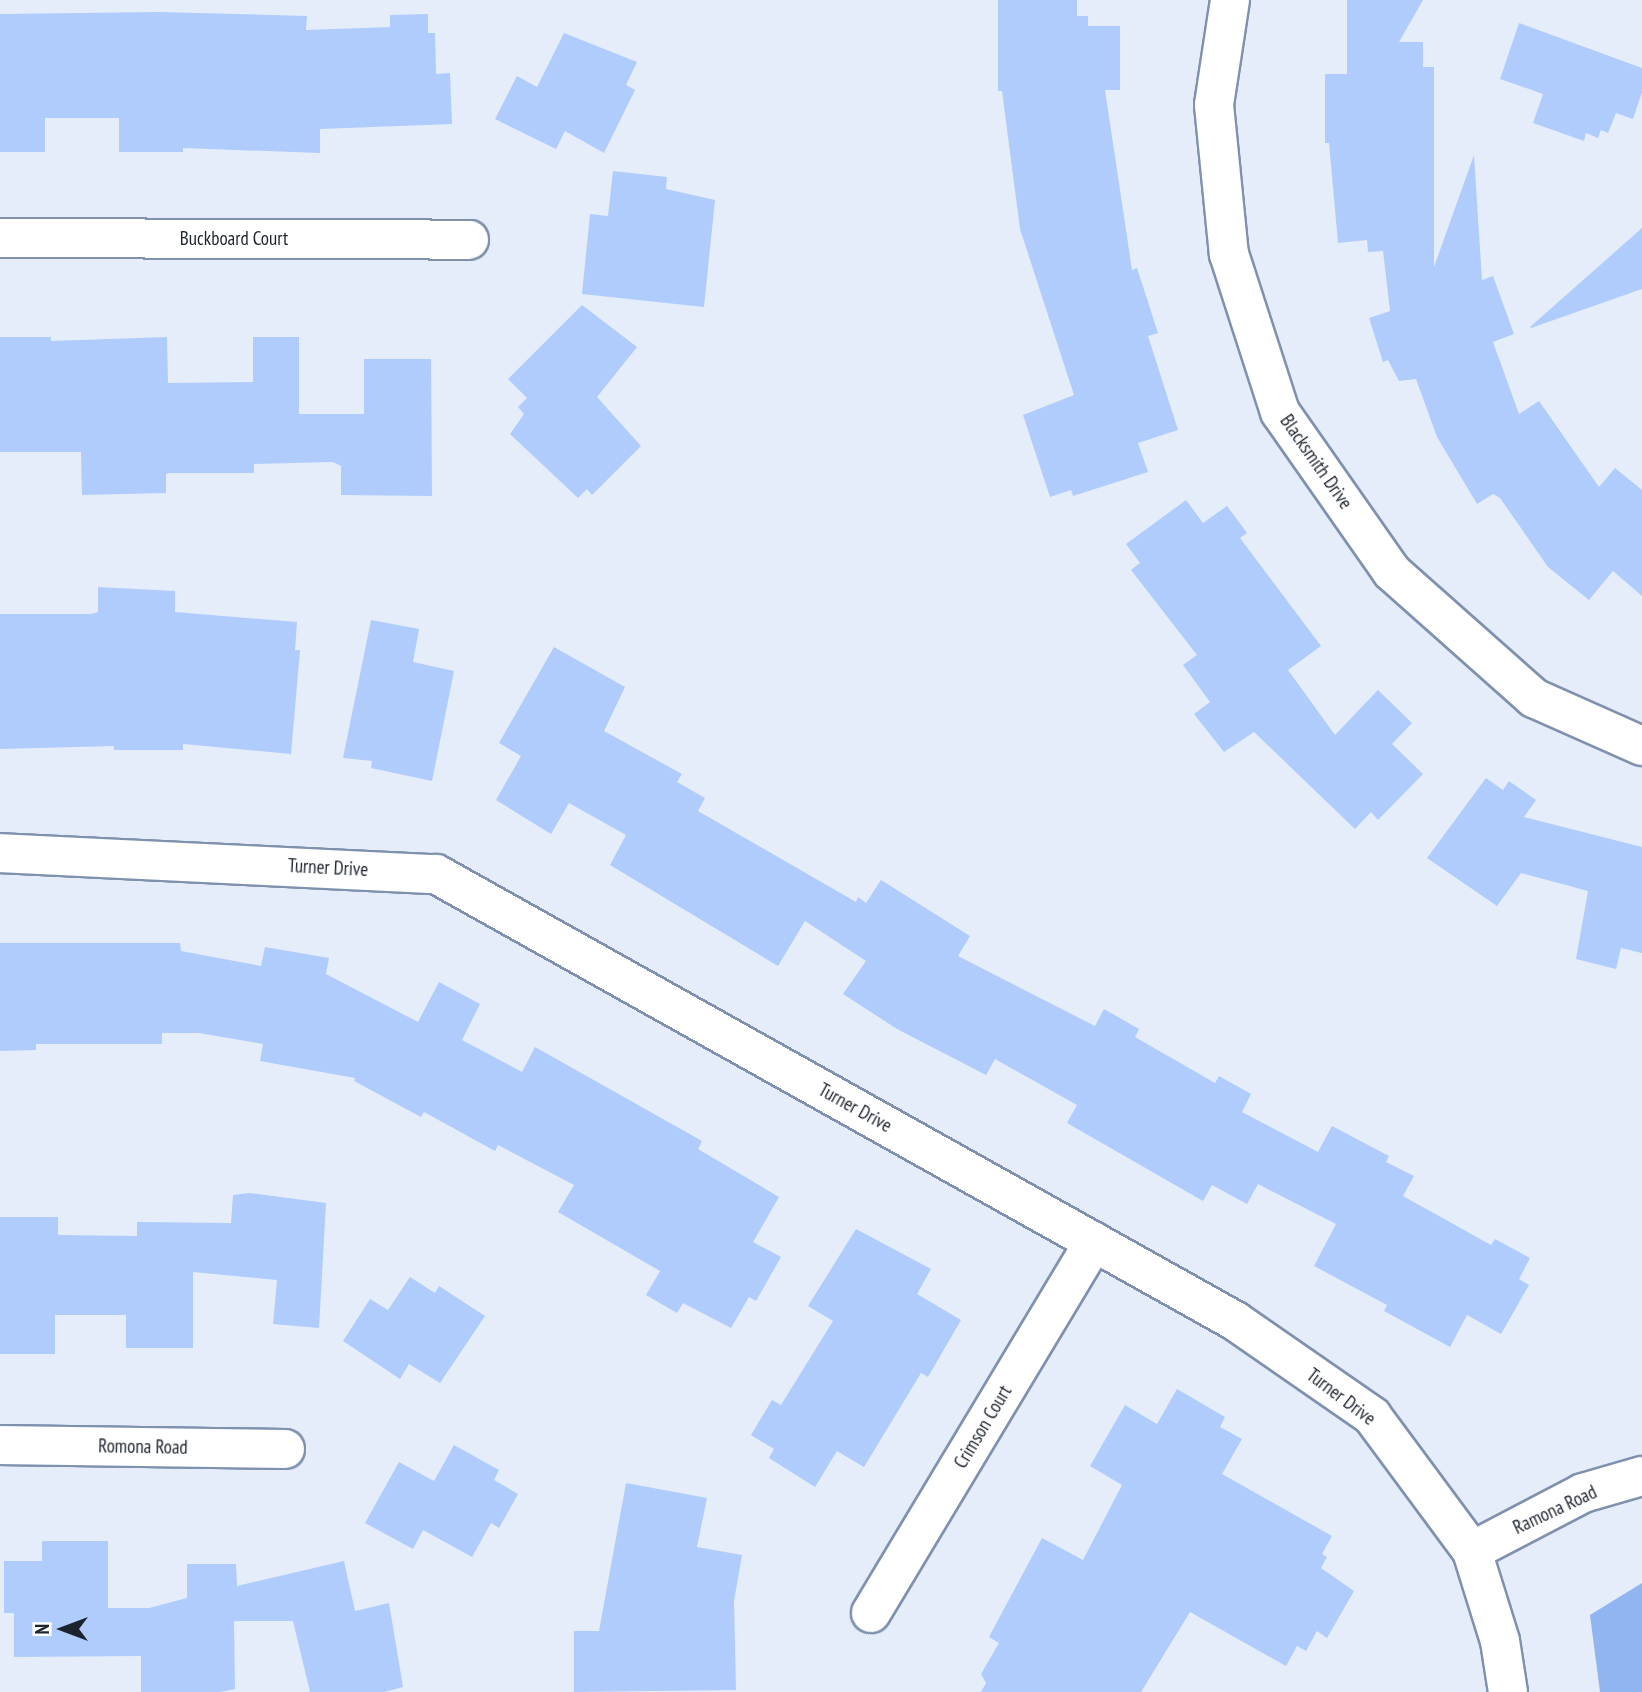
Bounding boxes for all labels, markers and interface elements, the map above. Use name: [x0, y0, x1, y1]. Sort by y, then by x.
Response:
street label: Buckboard Court: [180, 228, 288, 250]
street label: Blacksmith Drive: [1275, 410, 1357, 514]
street label: Turner Drive: [287, 855, 369, 881]
street label: Turner Drive: [814, 1079, 896, 1137]
street label: Turner Drive: [1302, 1364, 1380, 1430]
street label: Crimson Court: [949, 1381, 1017, 1473]
street label: Romona Road: [98, 1435, 188, 1459]
street label: Ramona Road: [1510, 1481, 1600, 1539]
north arrow: [28, 1594, 98, 1664]
text: N: [30, 1624, 54, 1634]

